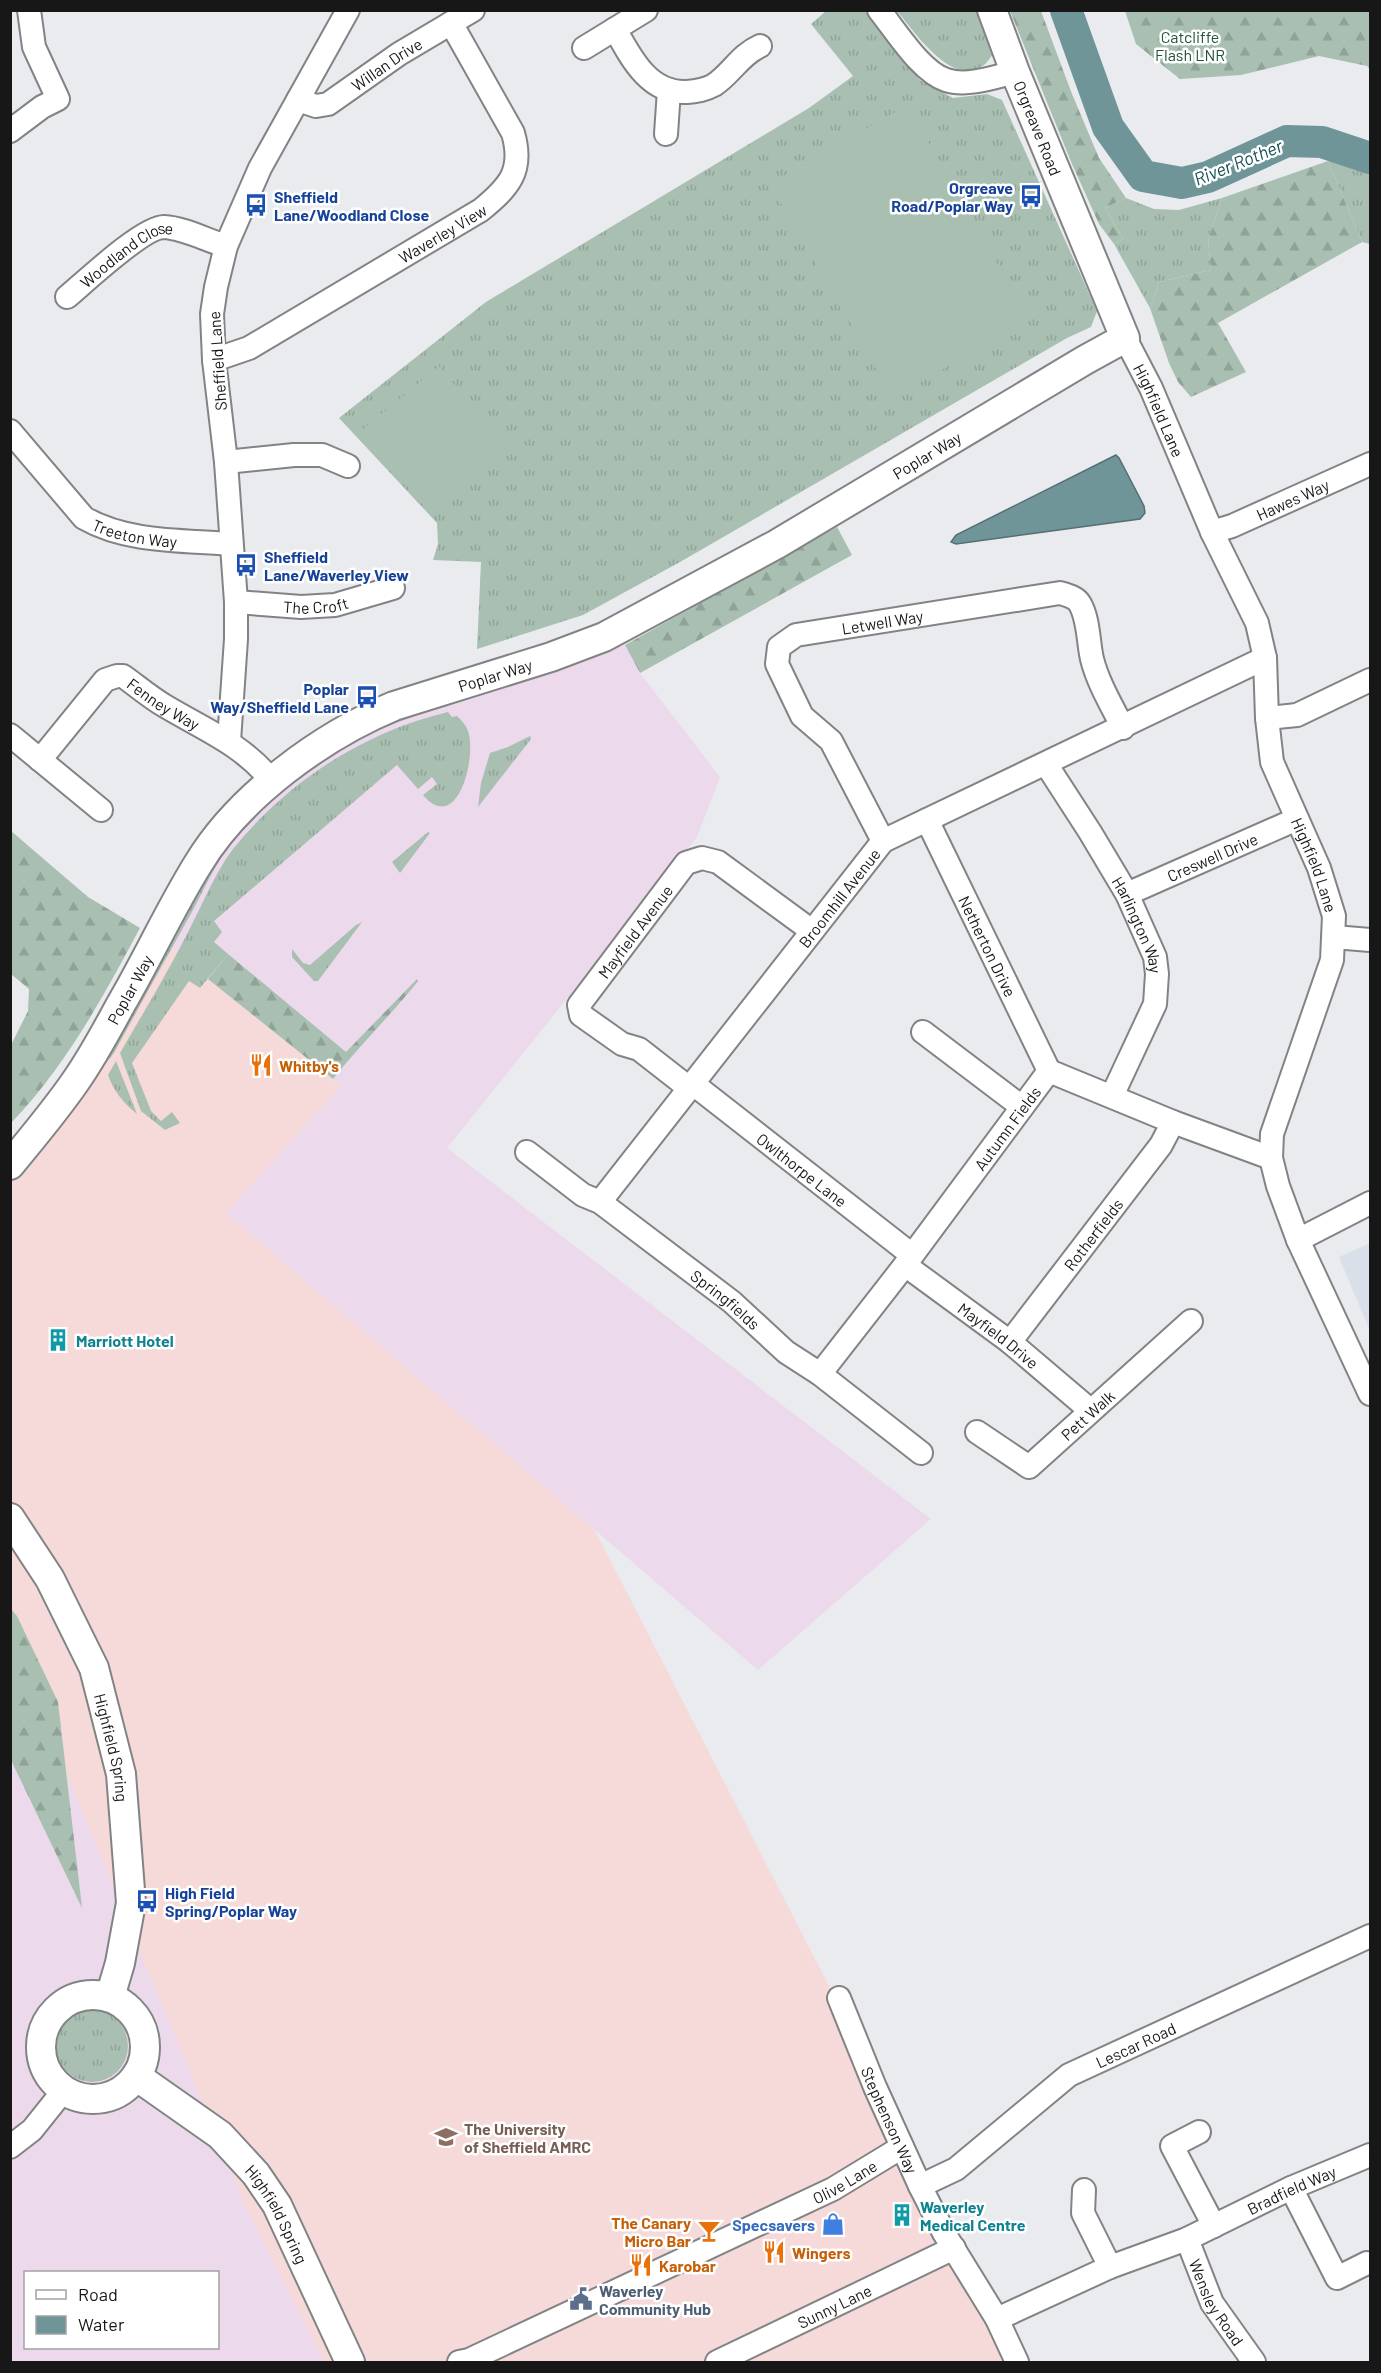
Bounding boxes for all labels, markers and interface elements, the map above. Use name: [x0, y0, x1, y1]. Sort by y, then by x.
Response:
park label: Catcliffe Flash LNR: [1155, 27, 1225, 64]
street label: Willan Drive: [347, 33, 425, 94]
street label: Orgreave Road: [1010, 78, 1066, 178]
water label: River Rother: [1190, 134, 1286, 190]
place label: Orgreave Road/Poplar Way: [891, 178, 1013, 215]
bus stop icon: Orgreave Road/Poplar Way: [1018, 183, 1044, 209]
place label: Sheffield Lane/Woodland Close: [274, 187, 429, 224]
bus stop icon: Sheffield Lane/Woodland Close: [243, 192, 269, 218]
street label: Waverley View: [395, 199, 490, 266]
street label: Woodland Close: [76, 217, 175, 291]
street label: Sheffield Lane: [204, 311, 230, 411]
street label: Highfield Lane: [1130, 360, 1188, 460]
street label: Poplar Way: [889, 427, 965, 482]
street label: Hawes Way: [1253, 474, 1332, 524]
street label: Treeton Way: [90, 514, 178, 550]
place label: Sheffield Lane/Waverley View: [264, 547, 409, 584]
bus stop icon: Sheffield Lane/Waverley View: [233, 552, 259, 578]
street label: The Croft: [283, 592, 350, 616]
street label: Letwell Way: [840, 605, 925, 637]
street label: Poplar Way: [456, 654, 535, 695]
street label: Fenney Way: [124, 673, 204, 734]
place label: Poplar Way/Sheffield Lane: [210, 679, 349, 716]
bus stop icon: Poplar Way/Sheffield Lane: [354, 684, 380, 710]
street label: Highfield Lane: [1288, 814, 1342, 914]
street label: Creswell Drive: [1164, 828, 1260, 885]
street label: Broomhill Avenue: [794, 844, 883, 951]
street label: Harlington Way: [1109, 872, 1166, 975]
street label: Mayfield Avenue: [593, 881, 676, 982]
street label: Netherton Drive: [956, 892, 1021, 1000]
street label: Poplar Way: [103, 951, 156, 1027]
restaurant icon: Whitby's: [248, 1052, 274, 1078]
place label: Whitby's: [279, 1056, 339, 1075]
street label: Autumn Fields: [969, 1082, 1044, 1174]
street label: Owlthorpe Lane: [754, 1128, 851, 1210]
street label: Rotherfields: [1059, 1194, 1126, 1274]
street label: Springfields: [688, 1265, 764, 1333]
street label: Mayfield Drive: [955, 1298, 1043, 1372]
building icon: Marriott Hotel: [45, 1327, 71, 1353]
place label: Marriott Hotel: [76, 1331, 174, 1350]
street label: Pett Walk: [1056, 1386, 1118, 1444]
street label: Highfield Spring: [91, 1691, 133, 1803]
place label: High Field Spring/Poplar Way: [165, 1883, 297, 1920]
bus stop icon: High Field Spring/Poplar Way: [134, 1888, 160, 1914]
street label: Lescar Road: [1092, 2018, 1179, 2071]
street label: Stephenson Way: [858, 2063, 923, 2177]
place label: The University of Sheffield AMRC: [464, 2119, 591, 2156]
school or university icon: The University of Sheffield AMRC: [433, 2124, 459, 2150]
street label: Olive Lane: [809, 2155, 880, 2207]
street label: Highfield Spring: [242, 2160, 312, 2266]
street label: Bradfield Way: [1244, 2161, 1339, 2218]
place label: Waverley Medical Centre: [920, 2197, 1026, 2234]
building icon: Waverley Medical Centre: [889, 2202, 915, 2228]
shop icon: Specsavers: [820, 2211, 846, 2237]
place label: The Canary Micro Bar: [611, 2213, 691, 2250]
place label: Specsavers: [732, 2215, 815, 2234]
bar icon: The Canary Micro Bar: [696, 2218, 722, 2244]
restaurant icon: Wingers: [761, 2239, 787, 2265]
place label: Wingers: [792, 2243, 851, 2262]
restaurant icon: Karobar: [628, 2252, 654, 2278]
place label: Karobar: [659, 2256, 716, 2275]
street label: Wensley Road: [1186, 2256, 1248, 2349]
legend: [24, 2271, 219, 2349]
street label: Sunny Lane: [794, 2280, 874, 2332]
place label: Waverley Community Hub: [599, 2281, 711, 2318]
text: Road: [78, 2283, 118, 2305]
public building icon: Waverley Community Hub: [568, 2286, 594, 2312]
text: Water: [78, 2313, 125, 2335]

